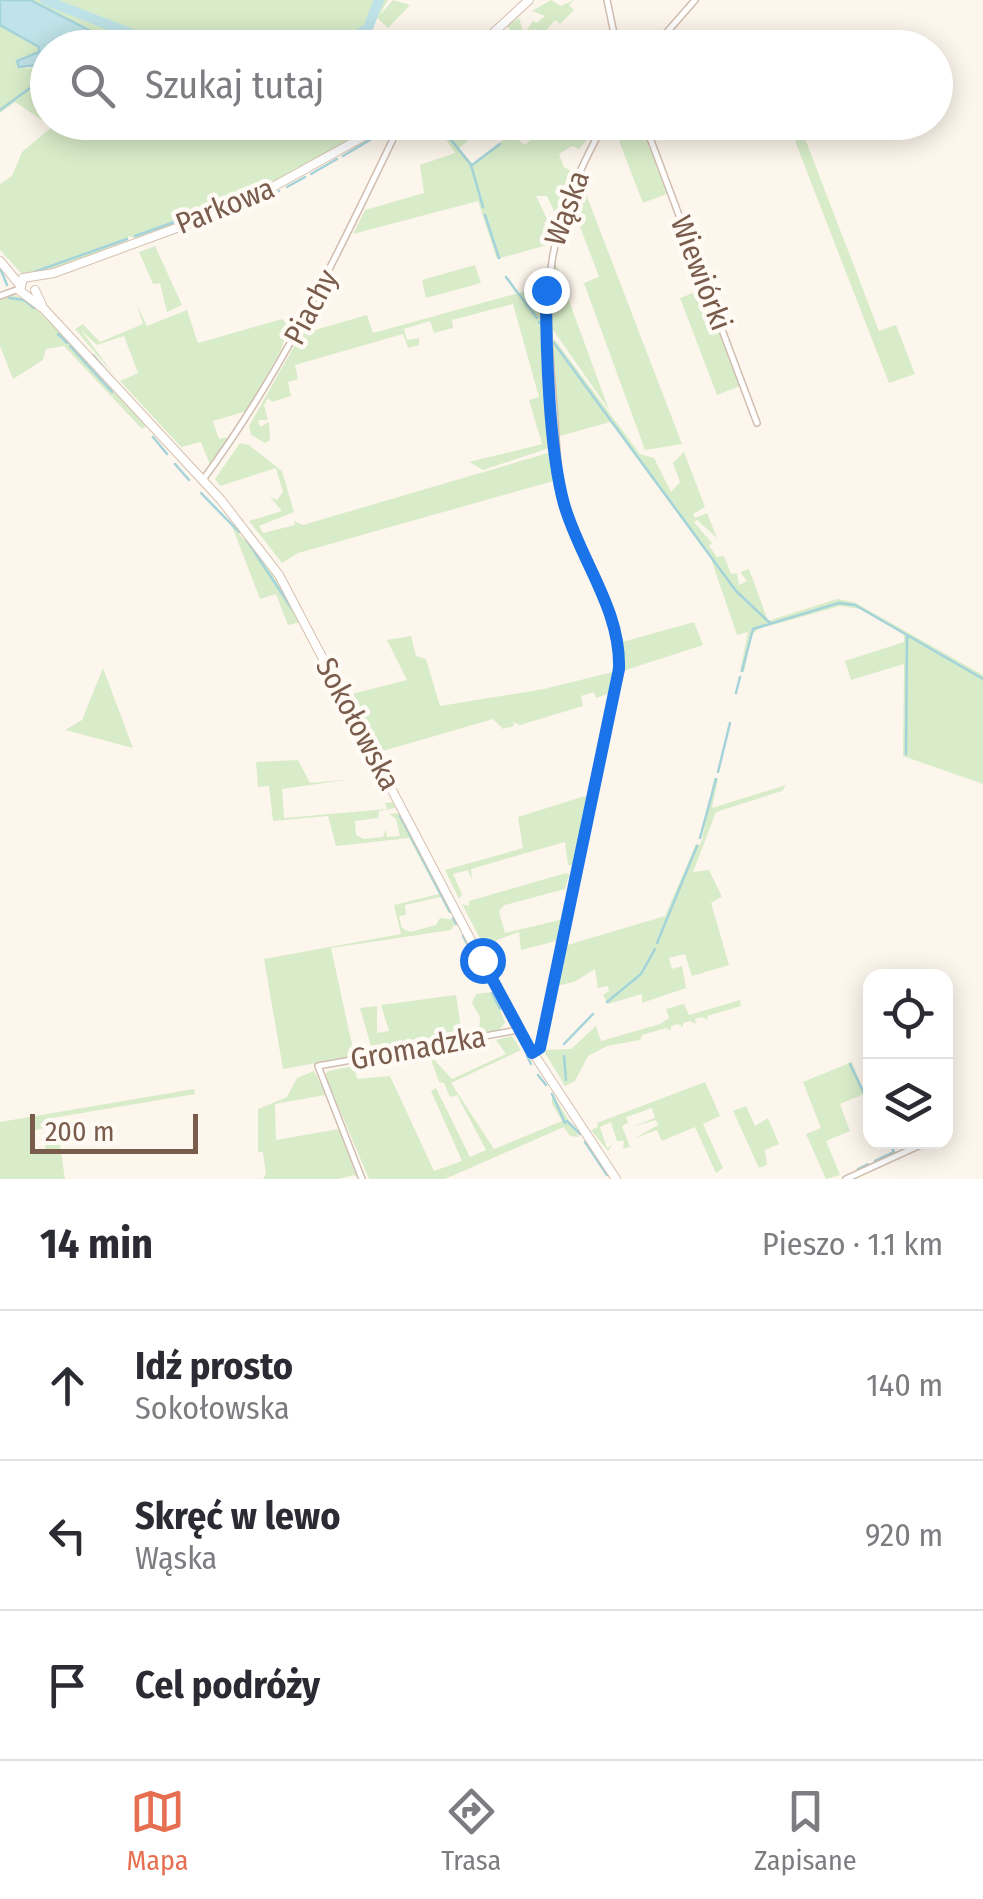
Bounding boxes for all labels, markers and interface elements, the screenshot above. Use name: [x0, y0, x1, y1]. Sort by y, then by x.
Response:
search box: [30, 30, 953, 140]
icon: search: [65, 58, 120, 113]
text: Szukaj tutaj: [145, 62, 324, 108]
street label: Wąska: [537, 166, 597, 250]
street label: Parkowa: [171, 170, 279, 242]
street label: Wiewiórki: [663, 211, 739, 335]
street label: Piachy: [276, 263, 346, 351]
route end: [524, 268, 570, 314]
street label: Sokołowska: [308, 652, 408, 796]
route start: [460, 938, 506, 984]
map controls: [863, 969, 953, 1149]
button: locate: [863, 969, 953, 1059]
street label: Gromadzka: [348, 1018, 488, 1078]
button: layers: [863, 1059, 953, 1149]
scale bar: [30, 1109, 198, 1154]
text: 200 m: [45, 1115, 115, 1148]
text: 14 min: [40, 1219, 153, 1269]
text: Pieszo · 1.1 km: [762, 1225, 943, 1263]
text: Idź prosto: [135, 1343, 293, 1389]
icon: ahead: [40, 1358, 95, 1413]
text: 140 m: [866, 1366, 943, 1404]
text: Sokołowska: [135, 1389, 290, 1427]
text: Skręć w lewo: [135, 1493, 341, 1539]
icon: left: [40, 1508, 95, 1563]
text: 920 m: [865, 1516, 943, 1554]
text: Wąska: [135, 1539, 217, 1577]
icon: arrive: [40, 1658, 95, 1713]
text: Cel podróży: [135, 1662, 320, 1708]
tab: Mapa: [126, 1784, 188, 1877]
tab: Trasa: [441, 1784, 501, 1877]
tab: Zapisane: [754, 1784, 857, 1877]

